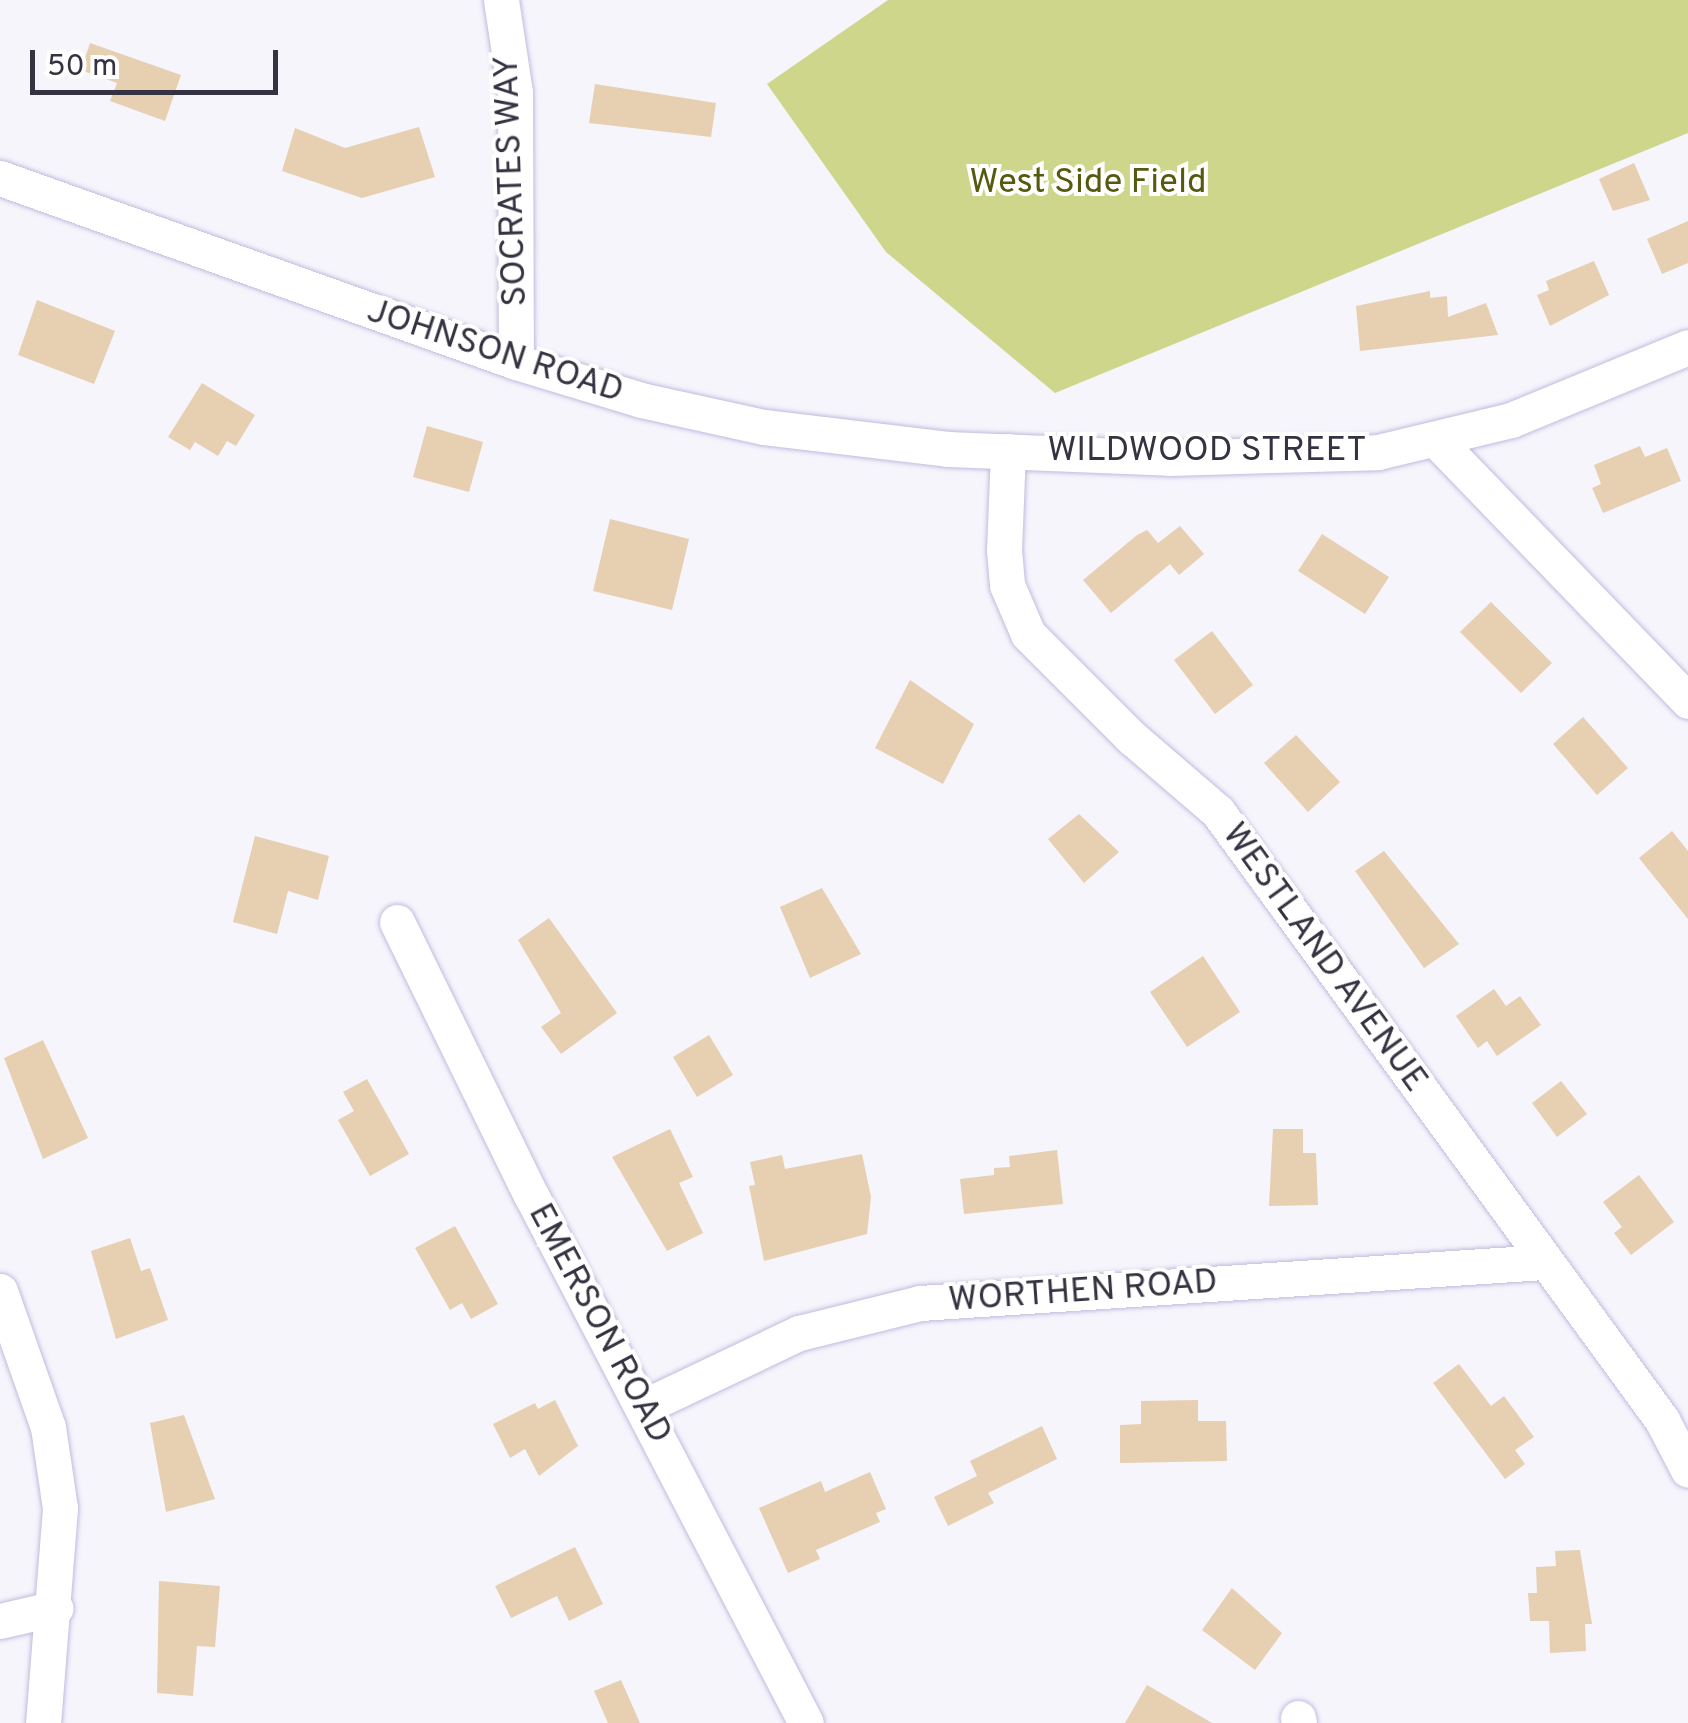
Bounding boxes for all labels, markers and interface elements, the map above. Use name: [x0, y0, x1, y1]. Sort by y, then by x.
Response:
scale bar: [35, 30, 282, 92]
text: 50 m: [47, 49, 117, 86]
street label: SOCRATES WAY: [487, 54, 537, 308]
park label: West Side Field: [969, 162, 1207, 204]
street label: JOHNSON ROAD: [361, 291, 629, 413]
street label: WILDWOOD STREET: [1047, 430, 1367, 472]
street label: WESTLAND AVENUE: [1212, 815, 1436, 1101]
street label: EMERSON ROAD: [518, 1197, 680, 1451]
street label: WORTHEN ROAD: [947, 1262, 1219, 1322]

